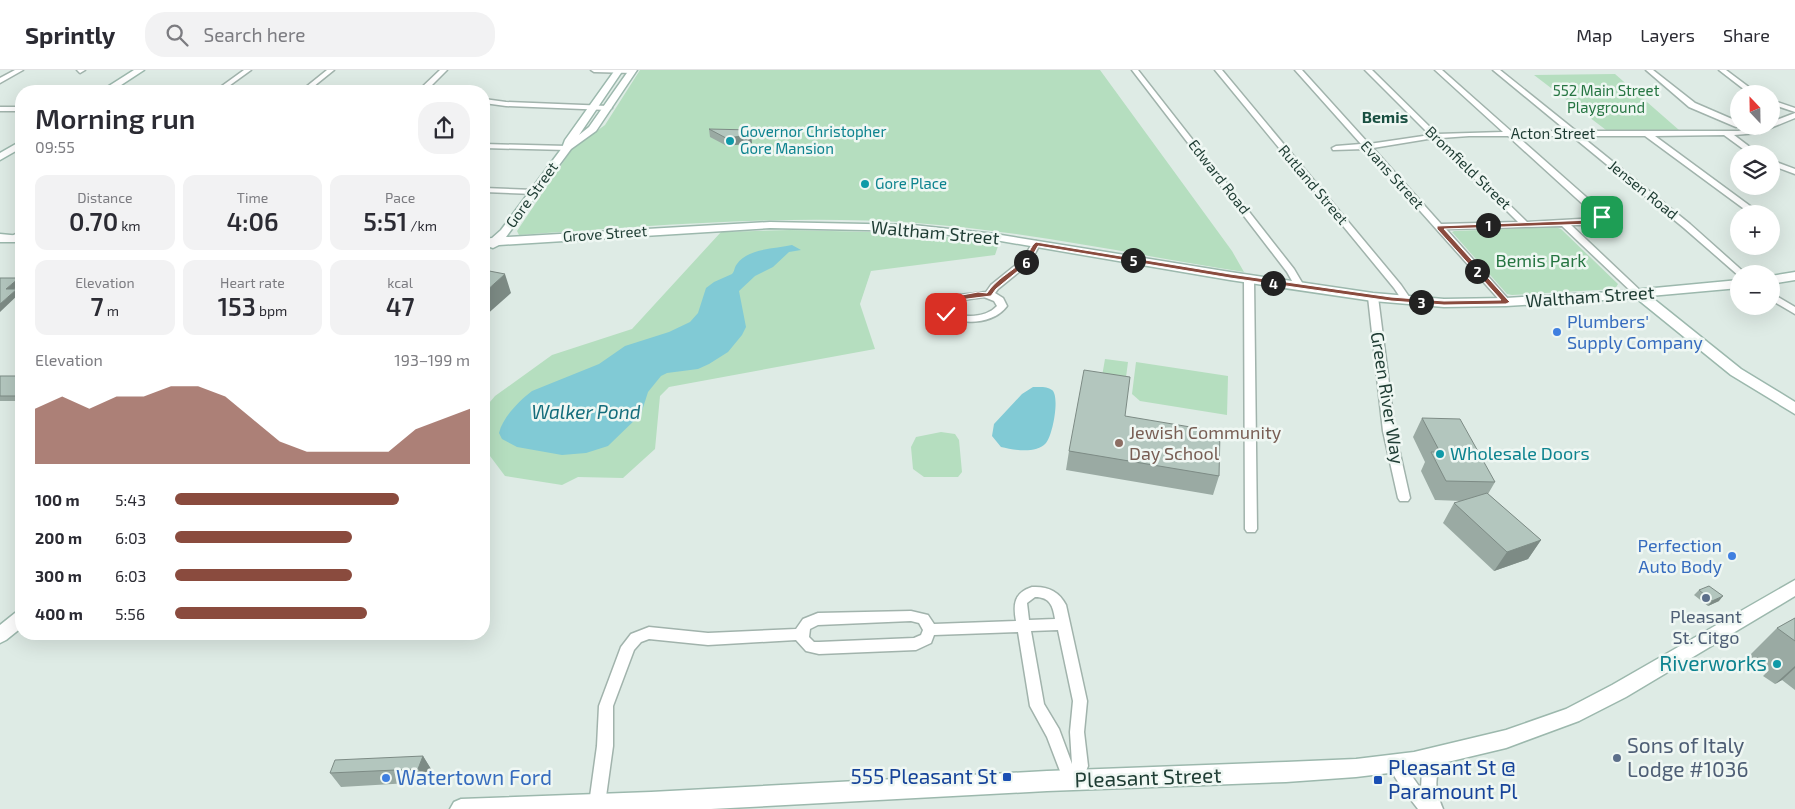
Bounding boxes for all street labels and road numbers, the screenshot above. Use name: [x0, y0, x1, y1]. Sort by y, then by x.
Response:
street label: Bromfield Street: [1422, 122, 1515, 213]
street label: Acton Street: [1511, 124, 1596, 142]
street label: Edward Road: [1185, 135, 1255, 217]
street label: Evans Street: [1357, 136, 1428, 212]
street label: Rutland Street: [1275, 141, 1353, 228]
street label: Jensen Road: [1605, 156, 1682, 223]
street label: Gore Street: [501, 158, 561, 231]
street label: Waltham Street: [870, 215, 1000, 249]
street label: Grove Street: [562, 221, 648, 245]
street label: Waltham Street: [1525, 281, 1655, 311]
street label: Green River Way: [1367, 330, 1409, 466]
street label: Pleasant Street: [1074, 761, 1222, 792]

